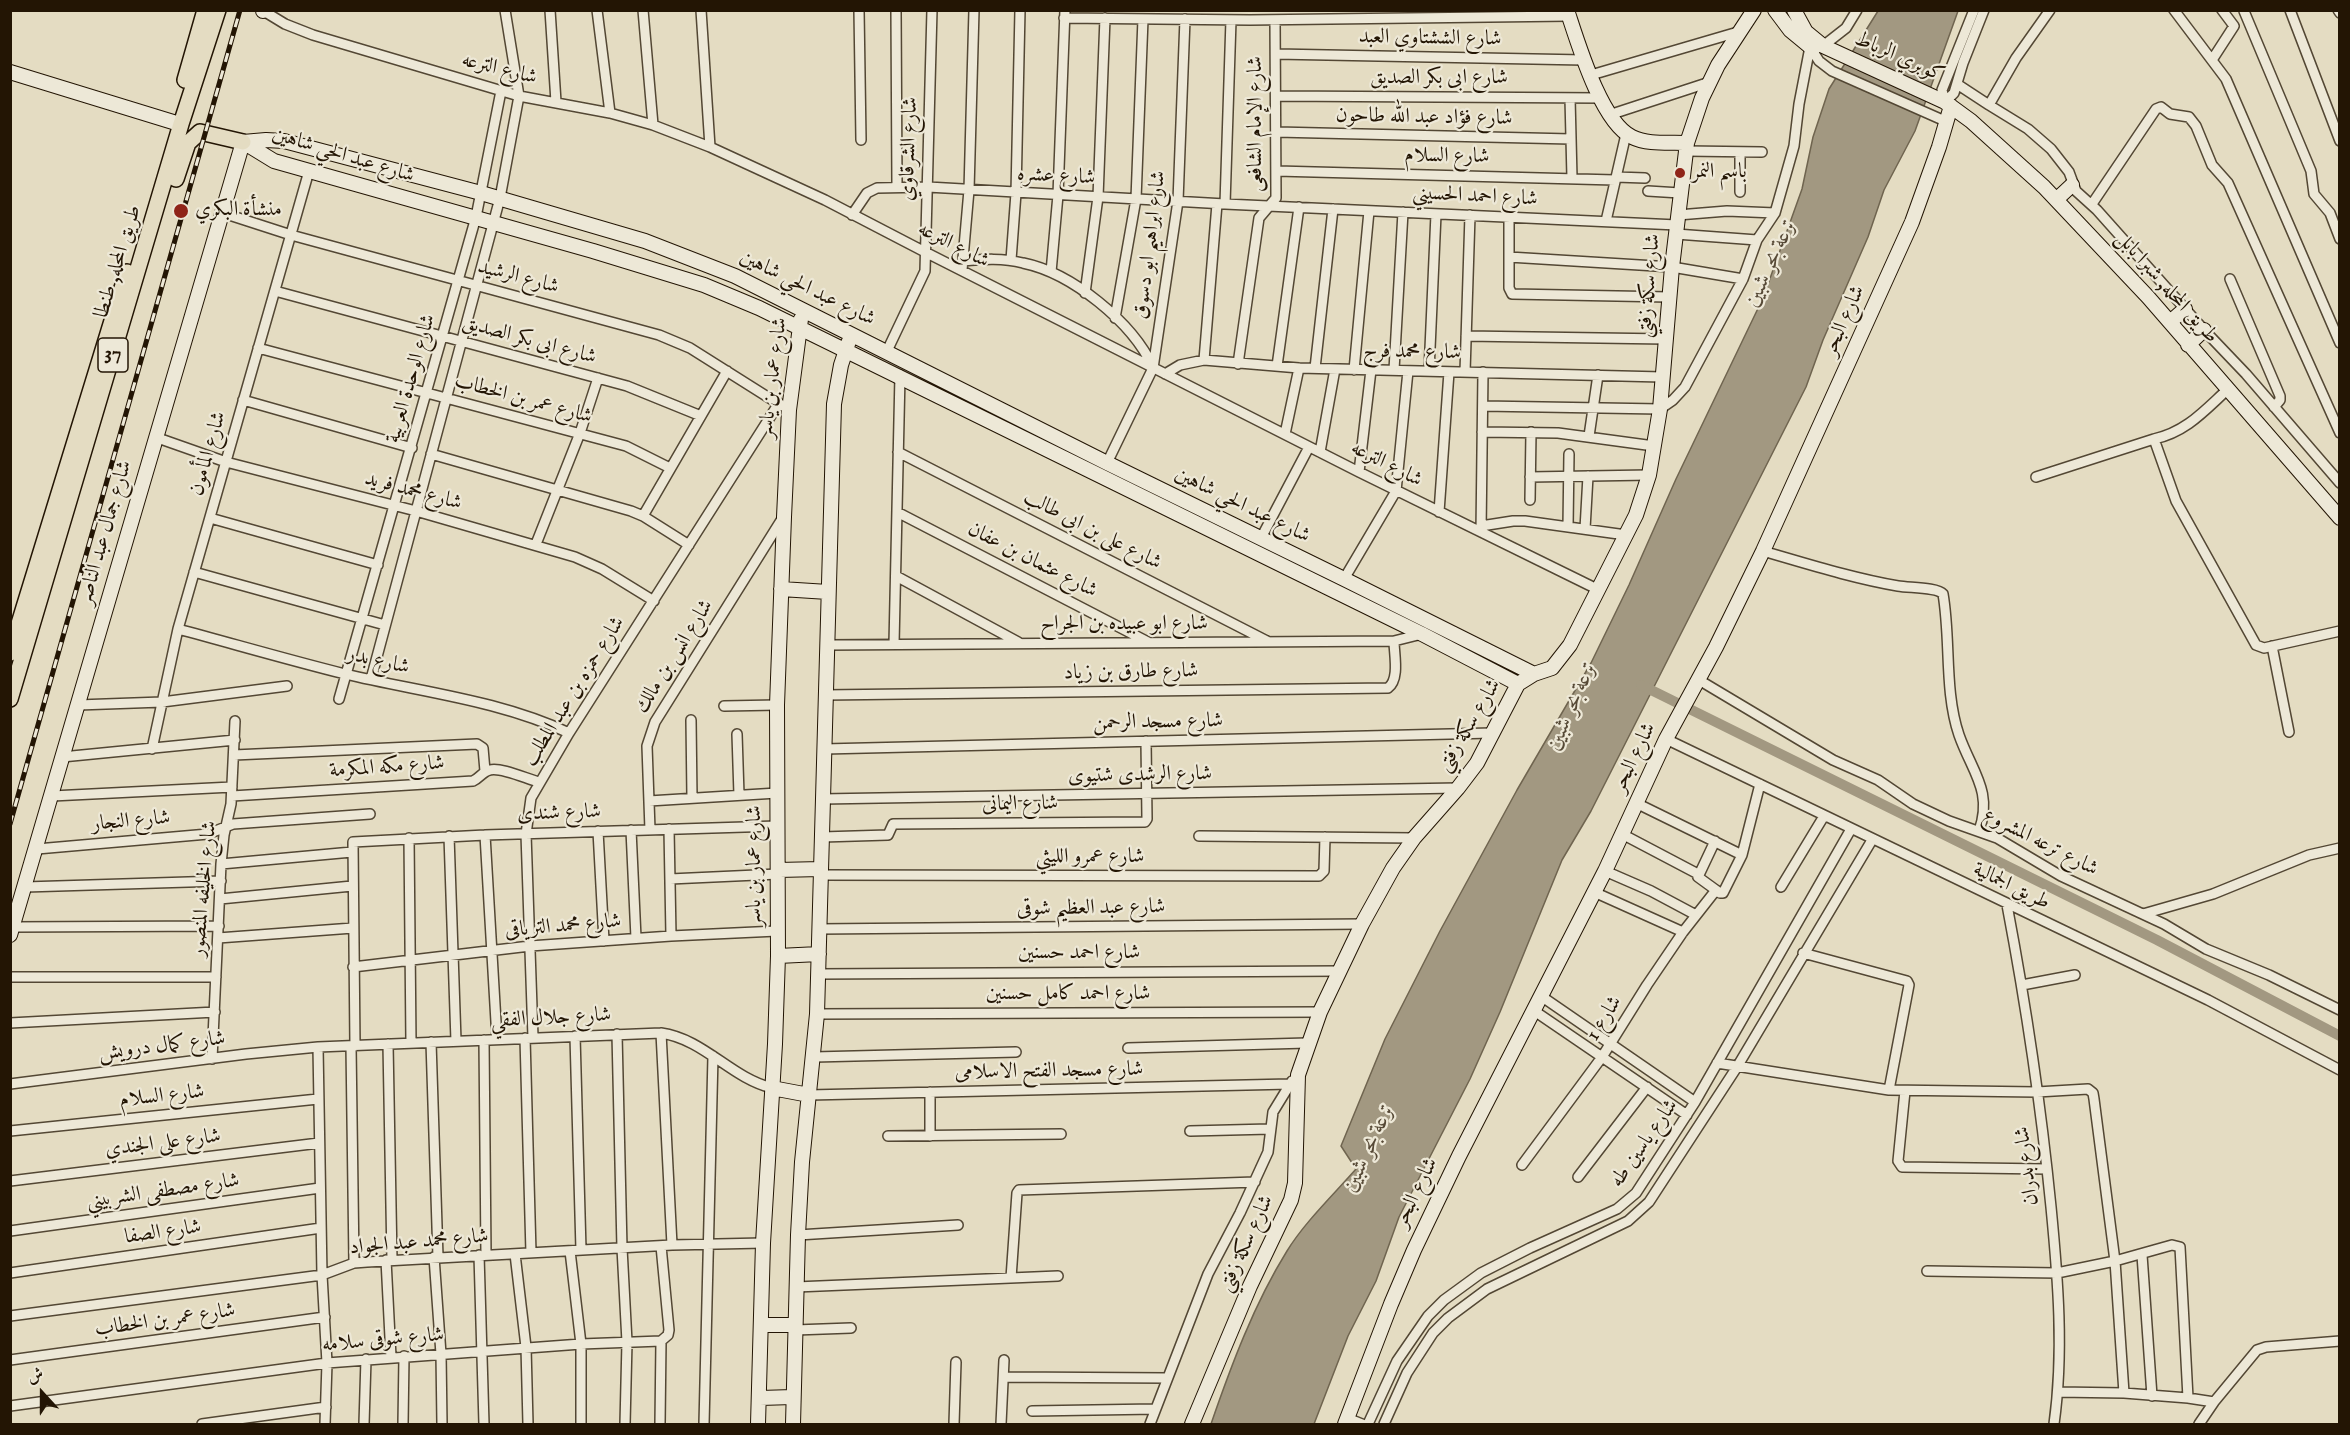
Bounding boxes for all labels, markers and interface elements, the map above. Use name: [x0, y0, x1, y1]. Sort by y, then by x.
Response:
street label: شارع الششتاوي العبد: [1358, 25, 1502, 53]
street label: كوبري الرباط: [1850, 27, 1948, 89]
street label: شارع الترعه: [459, 48, 539, 92]
street label: شارع الإمام الشافعى: [1244, 56, 1270, 192]
street label: شارع ابى بكر الصديق: [1370, 66, 1508, 92]
street label: شارع الشرقاوي: [896, 96, 924, 202]
street label: شارع فؤاد عبد الله طاحون: [1335, 104, 1513, 132]
street label: شارع عبد الحي شاهين: [269, 122, 417, 190]
street label: شارع السلام: [1404, 144, 1490, 170]
place label: باسم النمر: [1692, 160, 1747, 186]
street label: شارع عشره: [1016, 162, 1096, 192]
marker: باسم النمر: [1673, 166, 1687, 180]
street label: شارع ابراهيم ابو دسوق: [1129, 169, 1173, 321]
street label: شارع احمد الحسيني: [1412, 181, 1538, 213]
place label: منشأة البكري: [195, 198, 282, 224]
street label: طريق المحله, طنطا: [90, 202, 148, 322]
marker: منشأة البكري: [172, 202, 190, 220]
water label: ترعة بحر شبين: [1740, 214, 1804, 312]
street label: شارع الترعه: [913, 217, 993, 275]
street label: طريق المحله, شبرا بابل: [2109, 227, 2223, 349]
street label: شارع سكة زفتي: [1633, 233, 1667, 339]
street label: شارع عبد الحي شاهين: [735, 245, 879, 333]
street label: شارع الرشيد: [475, 255, 561, 301]
street label: شارع البحر: [1818, 282, 1872, 360]
street label: شارع ابى بكر الصديق: [459, 311, 599, 371]
street label: شارع الوحدة العربية: [382, 312, 442, 446]
street label: شارع عمار بن ياسر: [754, 316, 794, 440]
road number: 37: [98, 338, 128, 372]
street label: شارع محمد فرج: [1363, 340, 1461, 366]
street label: شارع عمر بن الخطاب: [451, 370, 595, 430]
street label: شارع المأمون: [185, 409, 233, 499]
street label: شارع الترعه: [1346, 436, 1426, 494]
street label: شارع جمال عبد الناصر: [73, 458, 139, 608]
street label: شارع عبد الحي شاهين: [1170, 462, 1314, 550]
street label: شارع محمد فريد: [362, 467, 464, 517]
street label: شارع على بن ابى طالب: [1019, 485, 1165, 577]
street label: شارع عثمان بن عفان: [963, 517, 1101, 605]
street label: شارع انس بن مالك: [630, 596, 720, 718]
street label: شارع حمزه بن عبد المطلب: [519, 612, 631, 772]
street label: شارع ابو عبيده بن الجراح: [1040, 612, 1208, 638]
street label: شارع بدر: [344, 643, 412, 681]
water label: ترعة بحر شبين: [1541, 657, 1605, 755]
street label: شارع طارق بن زياد: [1063, 659, 1199, 687]
street label: شارع سكة زفتي: [1432, 675, 1508, 777]
street label: شارع مسجد الرحمن: [1093, 709, 1223, 737]
street label: شارع البحر: [1607, 719, 1663, 797]
street label: شارع مكه المكرمة: [329, 751, 445, 785]
street label: شارع الرشدى شتيوى: [1068, 762, 1212, 790]
street label: شارع اليمانى: [982, 792, 1058, 818]
street label: شارع شندى: [517, 800, 601, 828]
street label: شارع ترعه المشروع: [1978, 803, 2102, 883]
street label: شارع عمار بن ياسر: [743, 805, 769, 927]
street label: شارع النجار: [91, 806, 171, 838]
street label: شارع الخليفه المنصور: [186, 820, 224, 958]
street label: شارع عمرو الليثي: [1036, 845, 1144, 871]
street label: طريق الجمالية: [1968, 858, 2054, 916]
street label: شارع عبد العظيم شوقى: [1016, 895, 1166, 923]
street label: شارع محمد الترياقى: [504, 909, 622, 945]
street label: شارع احمد حسنين: [1018, 941, 1140, 967]
street label: شارع احمد كامل حسنين: [986, 982, 1150, 1008]
street label: شارع 1: [1581, 992, 1629, 1046]
street label: شارع جلال الفقي: [490, 1003, 612, 1035]
street label: شارع كمال درويش: [97, 1027, 227, 1067]
street label: شارع مسجد الفتح الاسلامى: [954, 1058, 1144, 1086]
street label: شارع السلام: [118, 1080, 206, 1114]
street label: شارع ياسين طه: [1605, 1095, 1685, 1193]
water label: ترعة بحر شبين: [1338, 1099, 1402, 1197]
street label: شارع على الجندي: [104, 1124, 222, 1164]
street label: شارع بدران: [2011, 1125, 2045, 1207]
street label: شارع البحر: [1389, 1154, 1445, 1232]
street label: شارع مصطفى الشربيني: [85, 1169, 241, 1215]
street label: شارع سكة زفتي: [1214, 1191, 1280, 1297]
street label: شارع الصفا: [123, 1215, 203, 1251]
street label: شارع محمد عبد الجواد: [348, 1224, 490, 1262]
street label: شارع عمر بن الخطاب: [93, 1299, 237, 1343]
street label: شارع شوقى سلامه: [321, 1323, 445, 1359]
north arrow: [12, 1363, 72, 1423]
text: ش: [25, 1364, 47, 1388]

